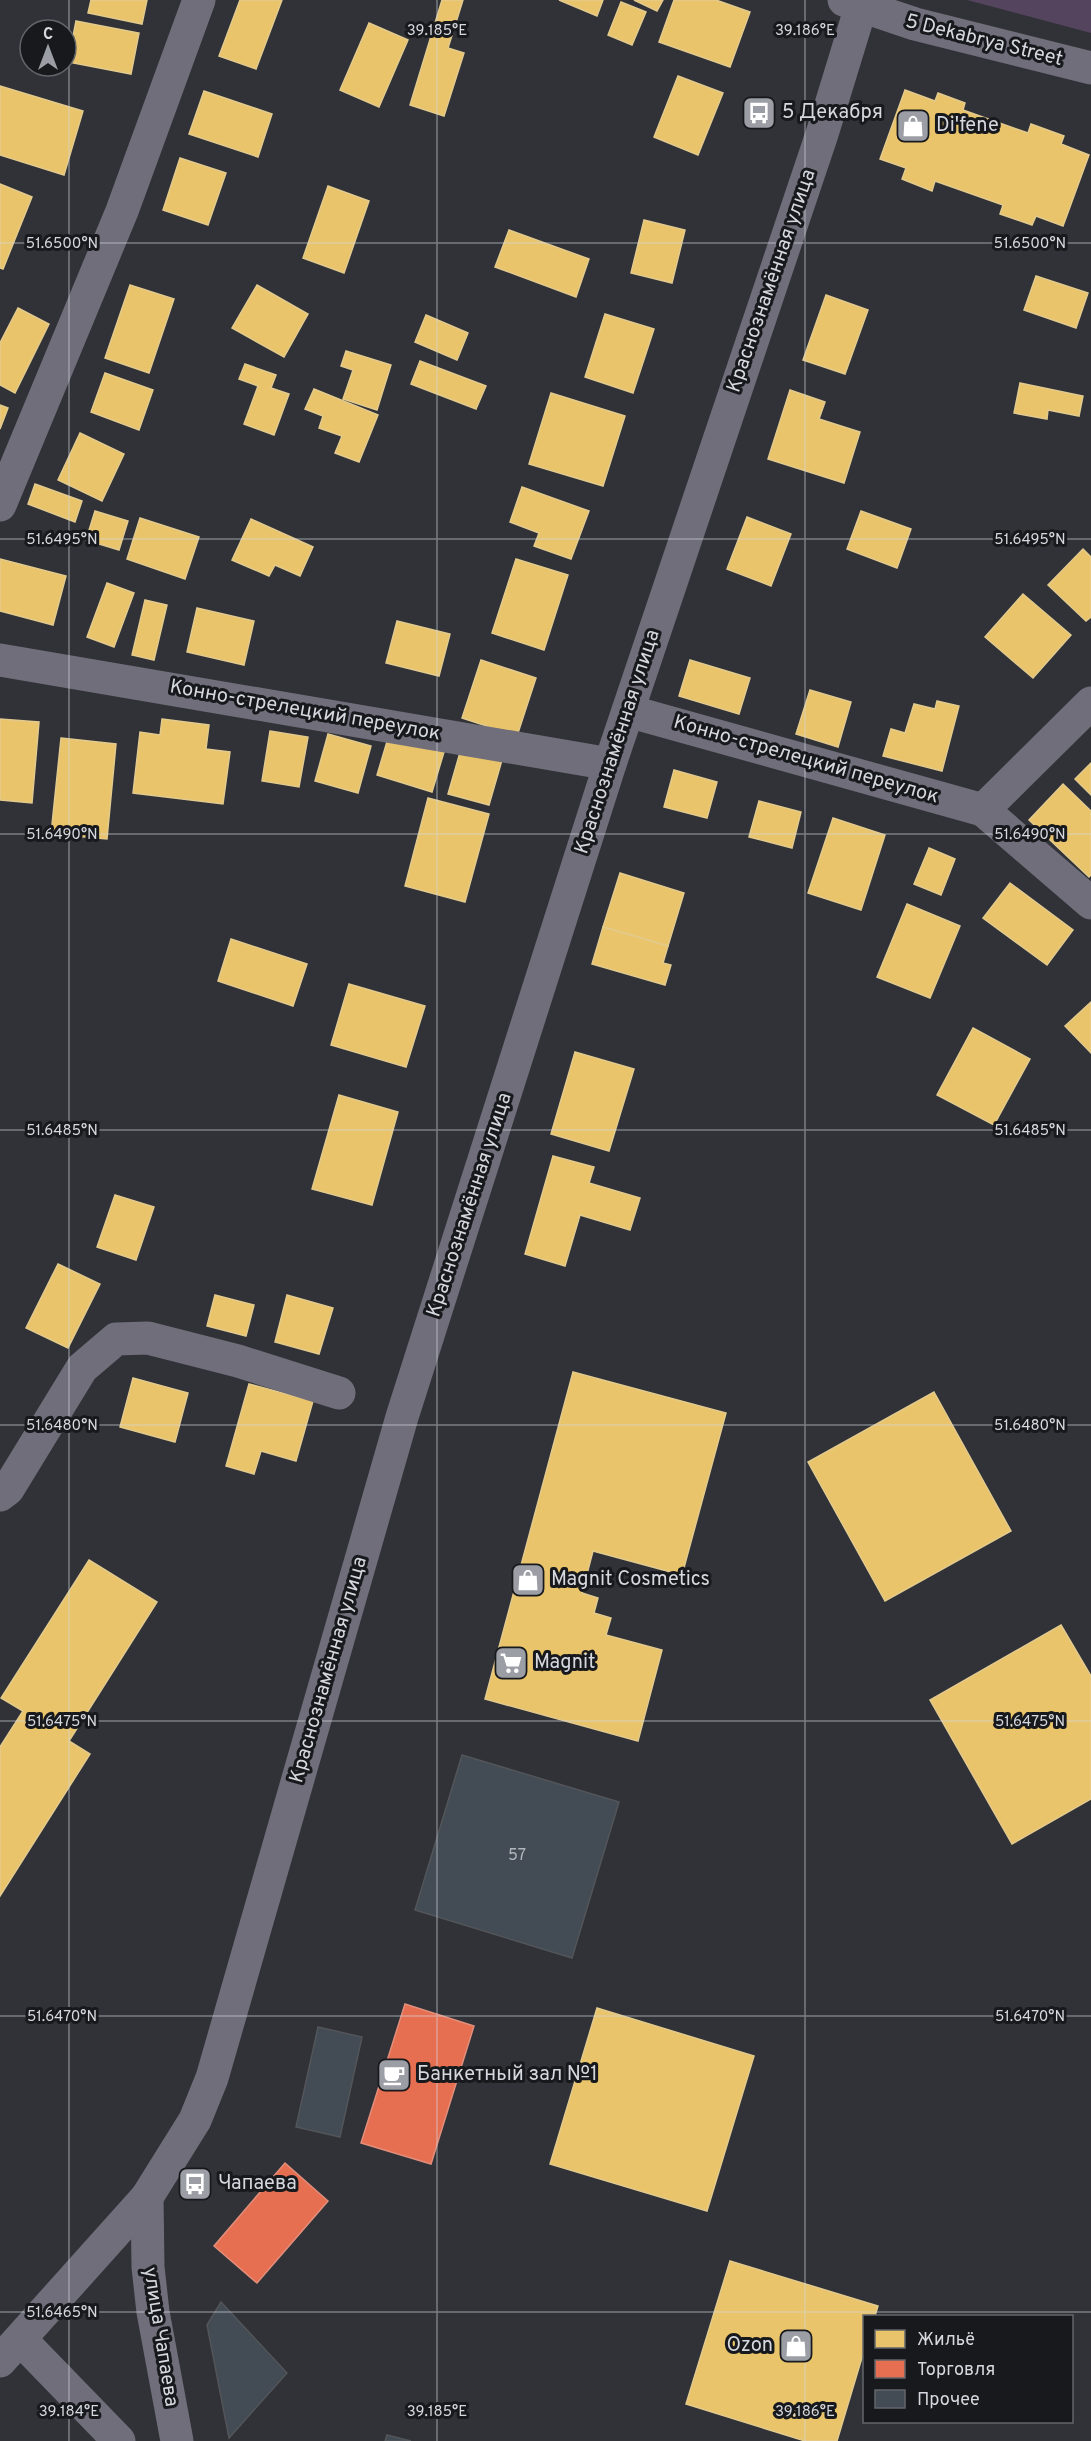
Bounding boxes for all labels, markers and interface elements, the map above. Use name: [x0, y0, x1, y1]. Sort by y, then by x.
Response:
street label: 5 Dekabrya Street: [902, 9, 1066, 73]
north arrow: [18, 18, 78, 78]
text: 39.185°E: [407, 22, 467, 41]
text: 39.186°E: [775, 22, 835, 41]
text: С: [43, 25, 53, 45]
bus stop icon: 5 Декабря: [741, 95, 777, 131]
place label: 5 Декабря: [782, 100, 883, 126]
shop icon: Di'fene: [895, 108, 931, 144]
place label: Di'fene: [936, 113, 999, 139]
street label: Краснознамённая улица: [722, 166, 822, 396]
text: 51.6500°N: [26, 235, 98, 254]
text: 51.6500°N: [994, 235, 1066, 254]
text: 51.6495°N: [26, 531, 98, 550]
text: 51.6495°N: [994, 531, 1066, 550]
street label: Краснознамённая улица: [569, 627, 667, 857]
street label: Конно-стрелецкий переулок: [168, 674, 442, 748]
street label: Конно-стрелецкий переулок: [670, 710, 942, 810]
text: 51.6490°N: [26, 826, 98, 845]
text: 51.6490°N: [994, 826, 1066, 845]
street label: Краснознамённая улица: [421, 1090, 519, 1320]
text: 51.6485°N: [26, 1122, 98, 1141]
text: 51.6485°N: [994, 1122, 1066, 1141]
text: 51.6480°N: [26, 1417, 98, 1436]
text: 51.6480°N: [994, 1417, 1066, 1436]
street label: Краснознамённая улица: [284, 1554, 374, 1786]
shop icon: Magnit Cosmetics: [510, 1562, 546, 1598]
place label: Magnit Cosmetics: [551, 1567, 710, 1593]
supermarket icon: Magnit: [493, 1645, 529, 1681]
place label: Magnit: [534, 1650, 596, 1676]
text: 51.6475°N: [27, 1713, 97, 1732]
text: 51.6475°N: [995, 1713, 1065, 1732]
house number: 57: [508, 1846, 526, 1866]
text: 51.6470°N: [27, 2008, 97, 2027]
text: 51.6470°N: [995, 2008, 1065, 2027]
cafe icon: Банкетный зал №1: [376, 2057, 412, 2093]
place label: Банкетный зал №1: [417, 2062, 598, 2088]
bus stop icon: Чапаева: [177, 2166, 213, 2202]
place label: Чапаева: [218, 2171, 297, 2197]
street label: улица Чапаева: [136, 2265, 184, 2409]
text: 51.6465°N: [26, 2304, 98, 2323]
legend: [863, 2315, 1073, 2423]
shop icon: Ozon: [778, 2328, 814, 2364]
text: Жильё: [917, 2329, 975, 2352]
place label: Ozon: [727, 2333, 773, 2359]
text: Торговля: [917, 2359, 995, 2382]
text: Прочее: [917, 2389, 980, 2412]
text: 39.184°E: [39, 2403, 99, 2422]
text: 39.185°E: [407, 2403, 467, 2422]
text: 39.186°E: [775, 2403, 835, 2422]

